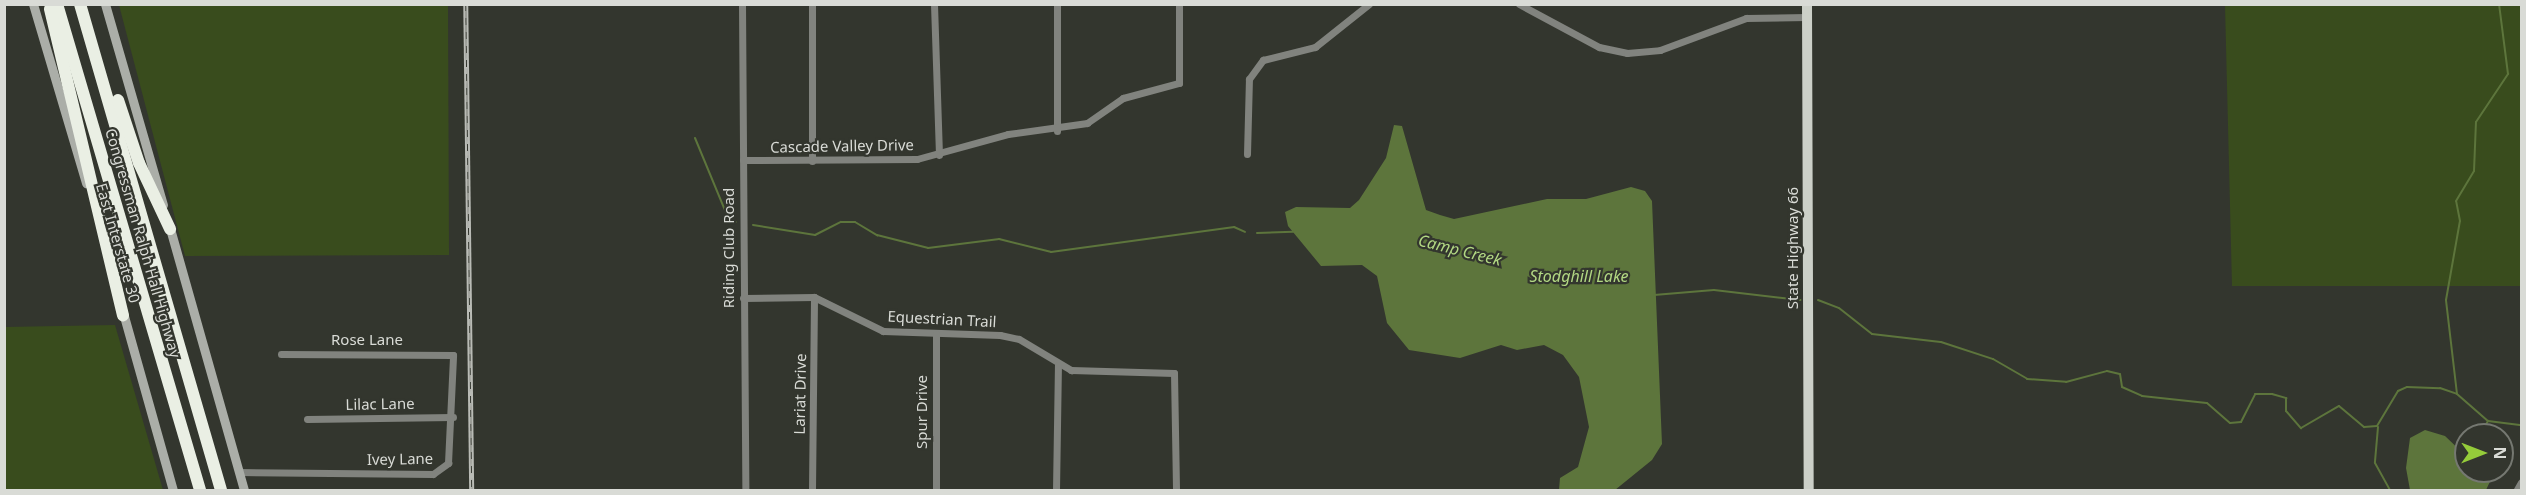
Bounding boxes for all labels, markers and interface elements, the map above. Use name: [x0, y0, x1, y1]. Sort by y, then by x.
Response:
street label: Congressman Ralph Hall Highway: [102, 126, 184, 360]
street label: Cascade Valley Drive: [770, 136, 914, 156]
street label: East Interstate 30: [92, 181, 144, 305]
street label: State Highway 66: [1784, 187, 1802, 309]
street label: Riding Club Road: [720, 188, 738, 308]
water label: Camp Creek: [1416, 230, 1504, 270]
water label: Stodghill Lake: [1529, 266, 1629, 286]
street label: Equestrian Trail: [887, 307, 997, 331]
street label: Rose Lane: [331, 331, 403, 349]
street label: Lariat Drive: [790, 353, 810, 435]
street label: Spur Drive: [913, 375, 931, 449]
street label: Lilac Lane: [345, 394, 415, 414]
north arrow: [2454, 423, 2514, 483]
text: N: [2489, 446, 2511, 460]
street label: Ivey Lane: [367, 449, 433, 469]

